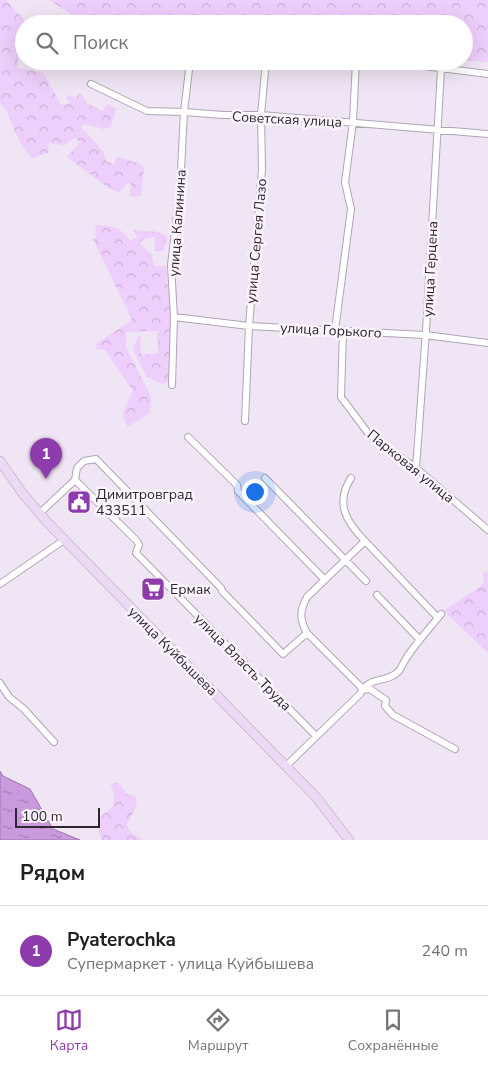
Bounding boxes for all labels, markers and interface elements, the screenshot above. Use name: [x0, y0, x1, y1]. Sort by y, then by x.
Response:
search box: [15, 15, 473, 70]
icon: search: [33, 29, 61, 57]
text: Поиск: [73, 30, 128, 56]
street label: Советская улица: [231, 107, 343, 132]
street label: улица Калинина: [164, 169, 191, 277]
street label: улица Сергея Лазо: [242, 178, 271, 304]
street label: улица Герцена: [418, 221, 443, 318]
street label: улица Горького: [280, 318, 382, 343]
street label: Парковая улица: [363, 425, 458, 507]
pin: 1: [30, 438, 62, 479]
your location: [242, 479, 268, 505]
place label: Димитровград 433511: [96, 485, 193, 520]
public building icon: Димитровград 433511: [66, 489, 92, 515]
supermarket icon: Ермак: [140, 576, 166, 602]
place label: Ермак: [170, 580, 211, 599]
street label: улица Куйбышева: [124, 603, 221, 700]
street label: улица Власть Труда: [190, 610, 295, 715]
scale bar: [15, 805, 100, 828]
text: 100 m: [22, 807, 63, 826]
text: Рядом: [20, 859, 85, 887]
text: Pyaterochka: [67, 927, 176, 953]
text: 1: [31, 940, 41, 962]
text: 240 m: [421, 940, 468, 962]
text: Супермаркет · улица Куйбышева: [67, 953, 314, 975]
tab: Карта: [50, 1006, 88, 1055]
tab: Маршрут: [188, 1006, 248, 1055]
tab: Сохранённые: [348, 1006, 438, 1055]

